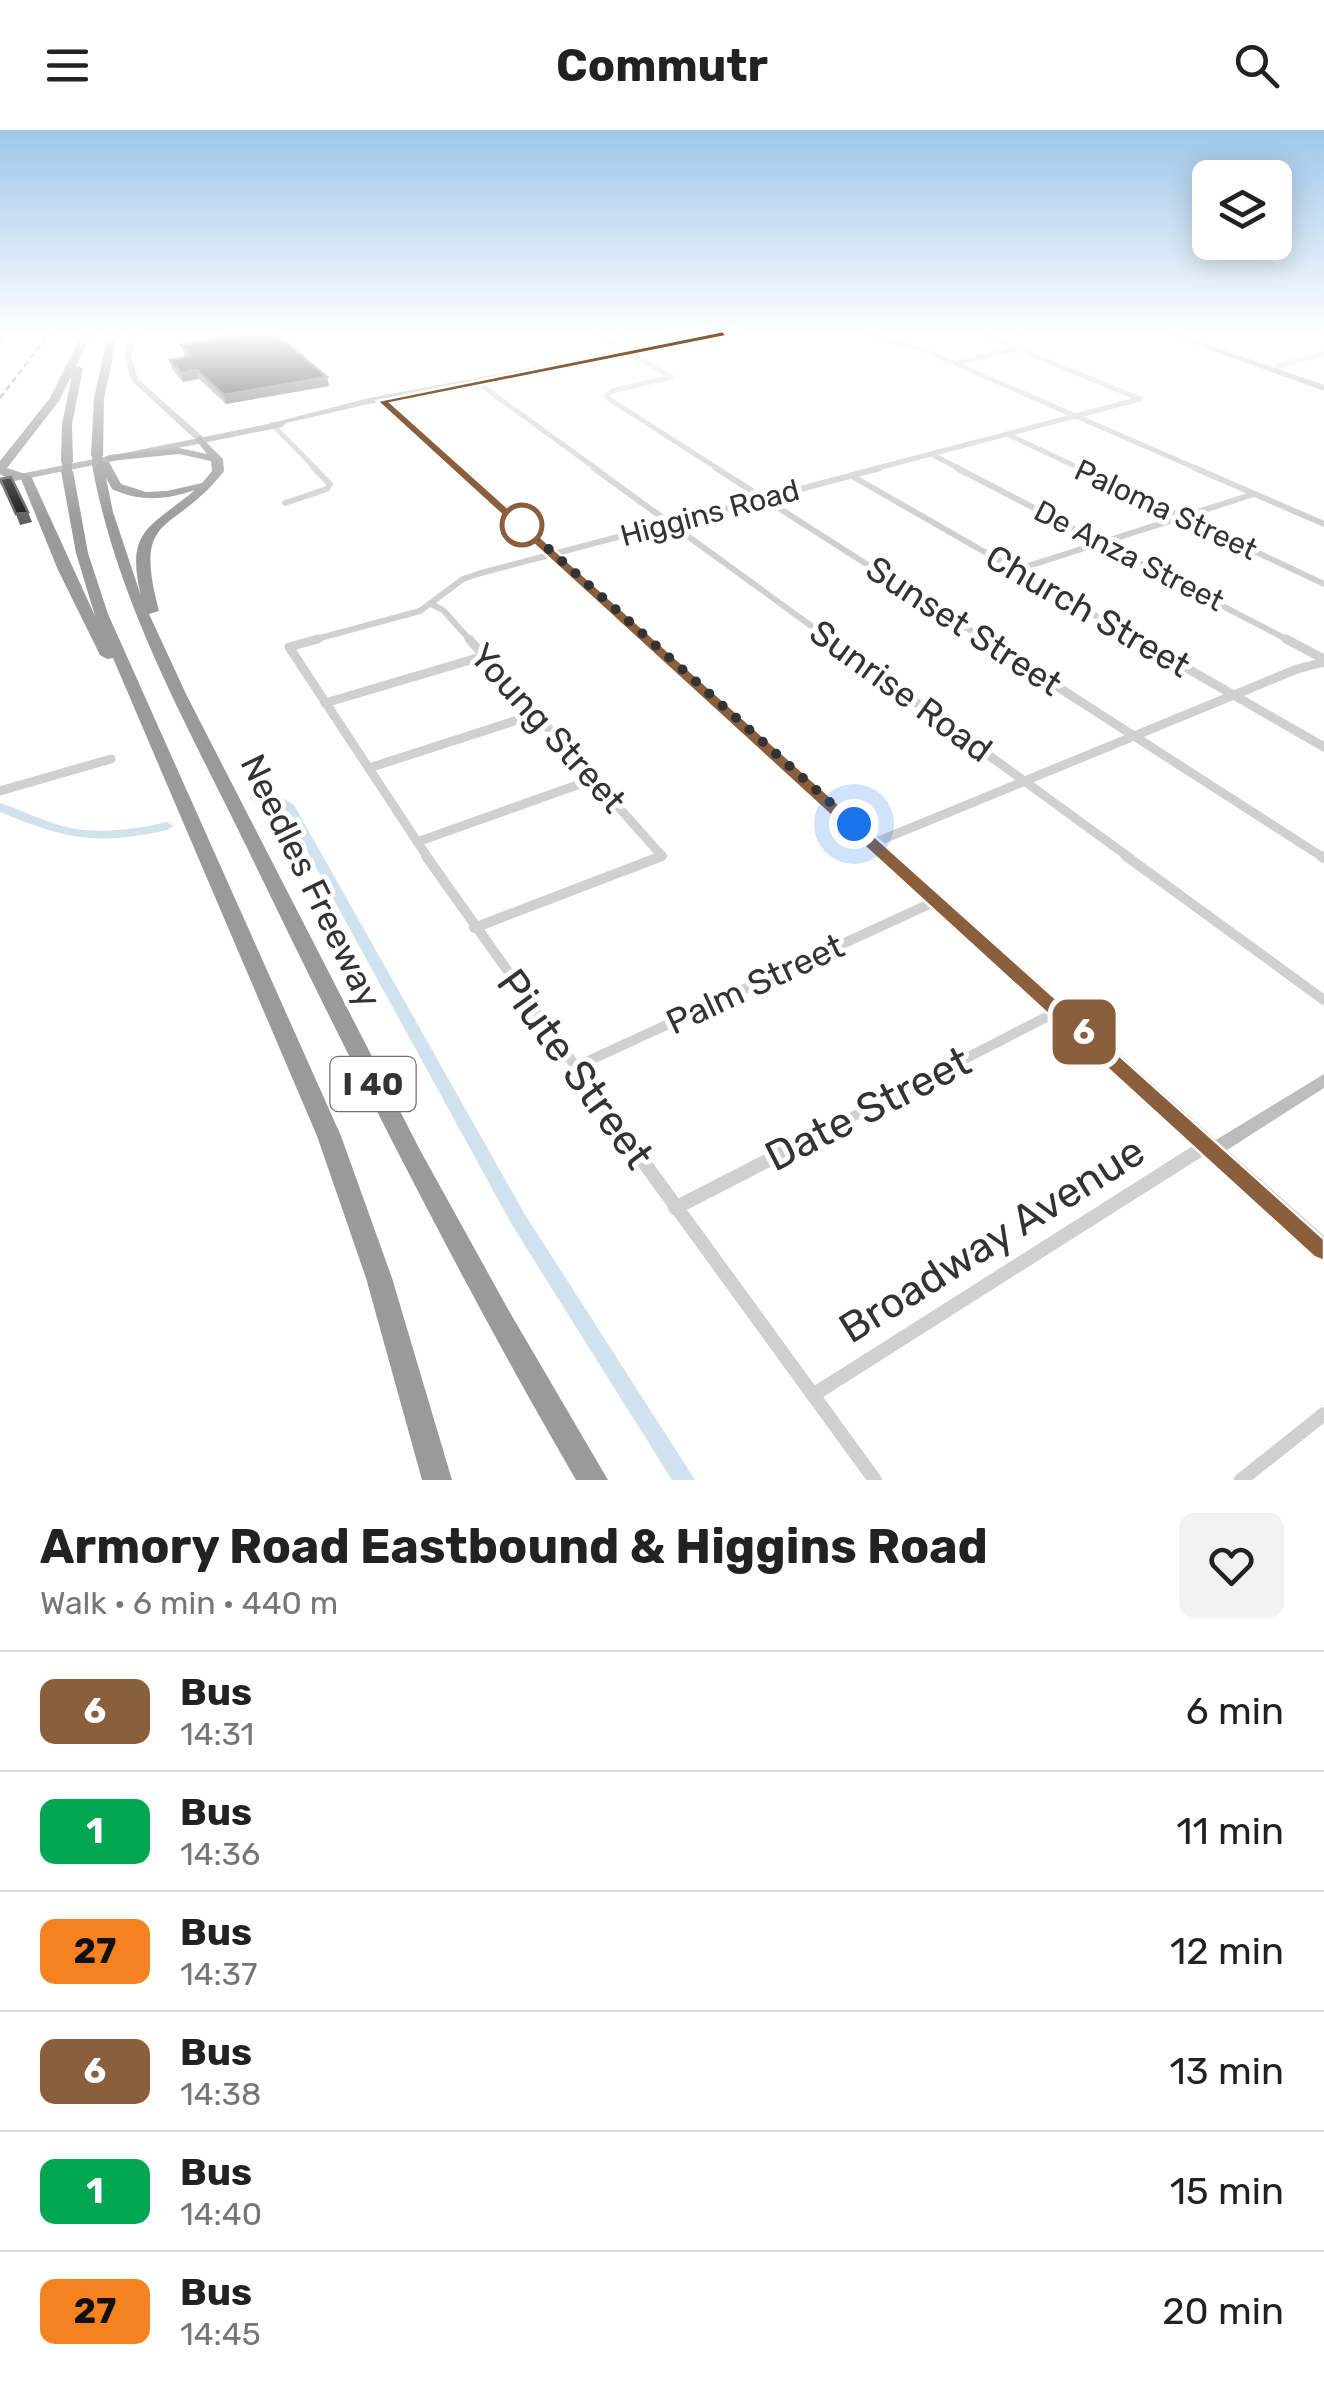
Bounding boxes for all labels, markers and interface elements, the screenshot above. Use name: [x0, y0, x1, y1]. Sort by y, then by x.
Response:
icon: menu: [40, 38, 95, 93]
icon: search: [1229, 38, 1284, 93]
text: Commutr: [556, 39, 768, 92]
map controls: [1192, 160, 1292, 260]
button: layers: [1192, 160, 1292, 260]
street label: Paloma Street: [1069, 452, 1263, 568]
street label: Higgins Road: [617, 472, 803, 554]
street label: De Anza Street: [1028, 493, 1230, 619]
unlabelled marker: [501, 504, 543, 546]
street label: Church Street: [978, 536, 1198, 686]
street label: Sunset Street: [858, 547, 1070, 705]
street label: Sunrise Road: [802, 611, 1000, 771]
street label: Young Street: [461, 635, 635, 821]
street label: Needles Freeway: [232, 748, 390, 1014]
your location: [829, 799, 879, 849]
street label: Palm Street: [660, 925, 850, 1043]
street label: Piute Street: [486, 960, 664, 1178]
line badge: 6: [1052, 1000, 1116, 1064]
text: 6: [1073, 1011, 1095, 1053]
street label: Date Street: [757, 1036, 979, 1182]
road number: I 40: [330, 1057, 416, 1111]
street label: Broadway Avenue: [830, 1126, 1154, 1354]
button: heart: [1179, 1513, 1284, 1618]
text: Armory Road Eastbound & Higgins Road: [40, 1518, 988, 1575]
text: Walk · 6 min · 440 m: [40, 1584, 338, 1622]
text: Bus: [180, 1669, 252, 1715]
text: 6 min: [1186, 1688, 1284, 1734]
text: 6: [84, 1690, 106, 1732]
text: 14:31: [180, 1715, 254, 1753]
text: Bus: [180, 1789, 252, 1835]
text: 11 min: [1176, 1808, 1284, 1854]
text: 1: [86, 1810, 104, 1852]
text: 14:36: [180, 1835, 260, 1873]
text: Bus: [180, 1909, 252, 1955]
text: 12 min: [1170, 1928, 1284, 1974]
text: 27: [74, 1930, 116, 1972]
text: 14:37: [180, 1955, 257, 1993]
text: Bus: [180, 2029, 252, 2075]
text: 13 min: [1170, 2048, 1284, 2094]
text: 6: [84, 2050, 106, 2092]
text: 14:38: [180, 2075, 261, 2113]
text: Bus: [180, 2149, 252, 2195]
text: 15 min: [1170, 2168, 1284, 2214]
text: 1: [86, 2170, 104, 2212]
text: 14:40: [180, 2195, 262, 2233]
text: Bus: [180, 2269, 252, 2315]
text: 20 min: [1162, 2288, 1284, 2334]
text: 27: [74, 2290, 116, 2332]
text: 14:45: [180, 2315, 261, 2353]

